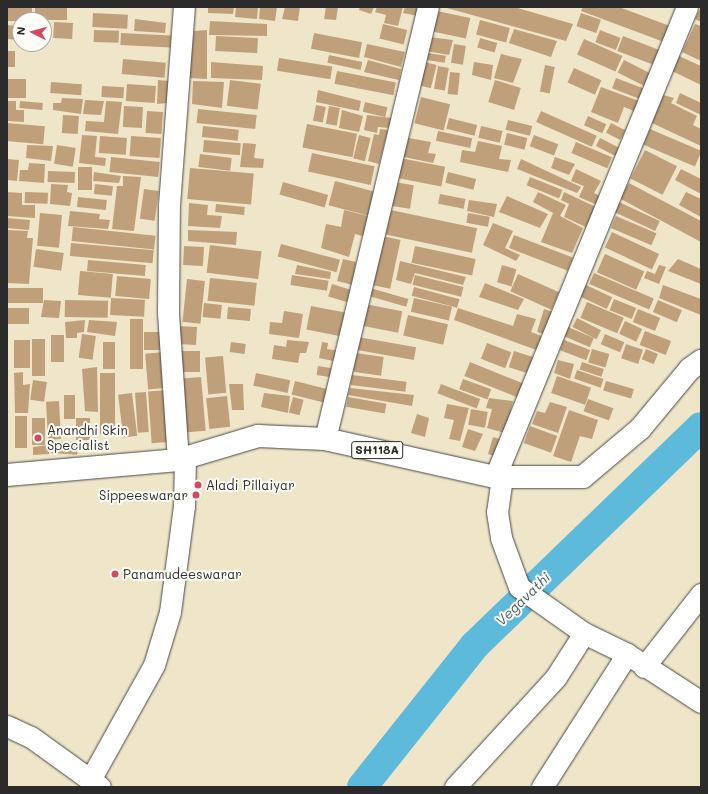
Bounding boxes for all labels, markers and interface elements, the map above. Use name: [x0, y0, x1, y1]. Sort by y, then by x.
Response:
north arrow: [12, 12, 52, 52]
text: N: [13, 26, 28, 36]
place label: Anandhi Skin Specialist: [47, 423, 128, 454]
marker: Anandhi Skin Specialist: [32, 432, 44, 444]
road number: SH118A: [351, 440, 403, 460]
place label: Aladi Pillaiyar: [206, 477, 295, 493]
marker: Aladi Pillaiyar: [193, 480, 203, 490]
place label: Sippeeswarar: [99, 487, 188, 503]
marker: Sippeeswarar: [191, 490, 201, 500]
place label: Panamudeeswarar: [123, 566, 242, 582]
marker: Panamudeeswarar: [110, 569, 120, 579]
water label: Vegavathi: [492, 569, 554, 629]

